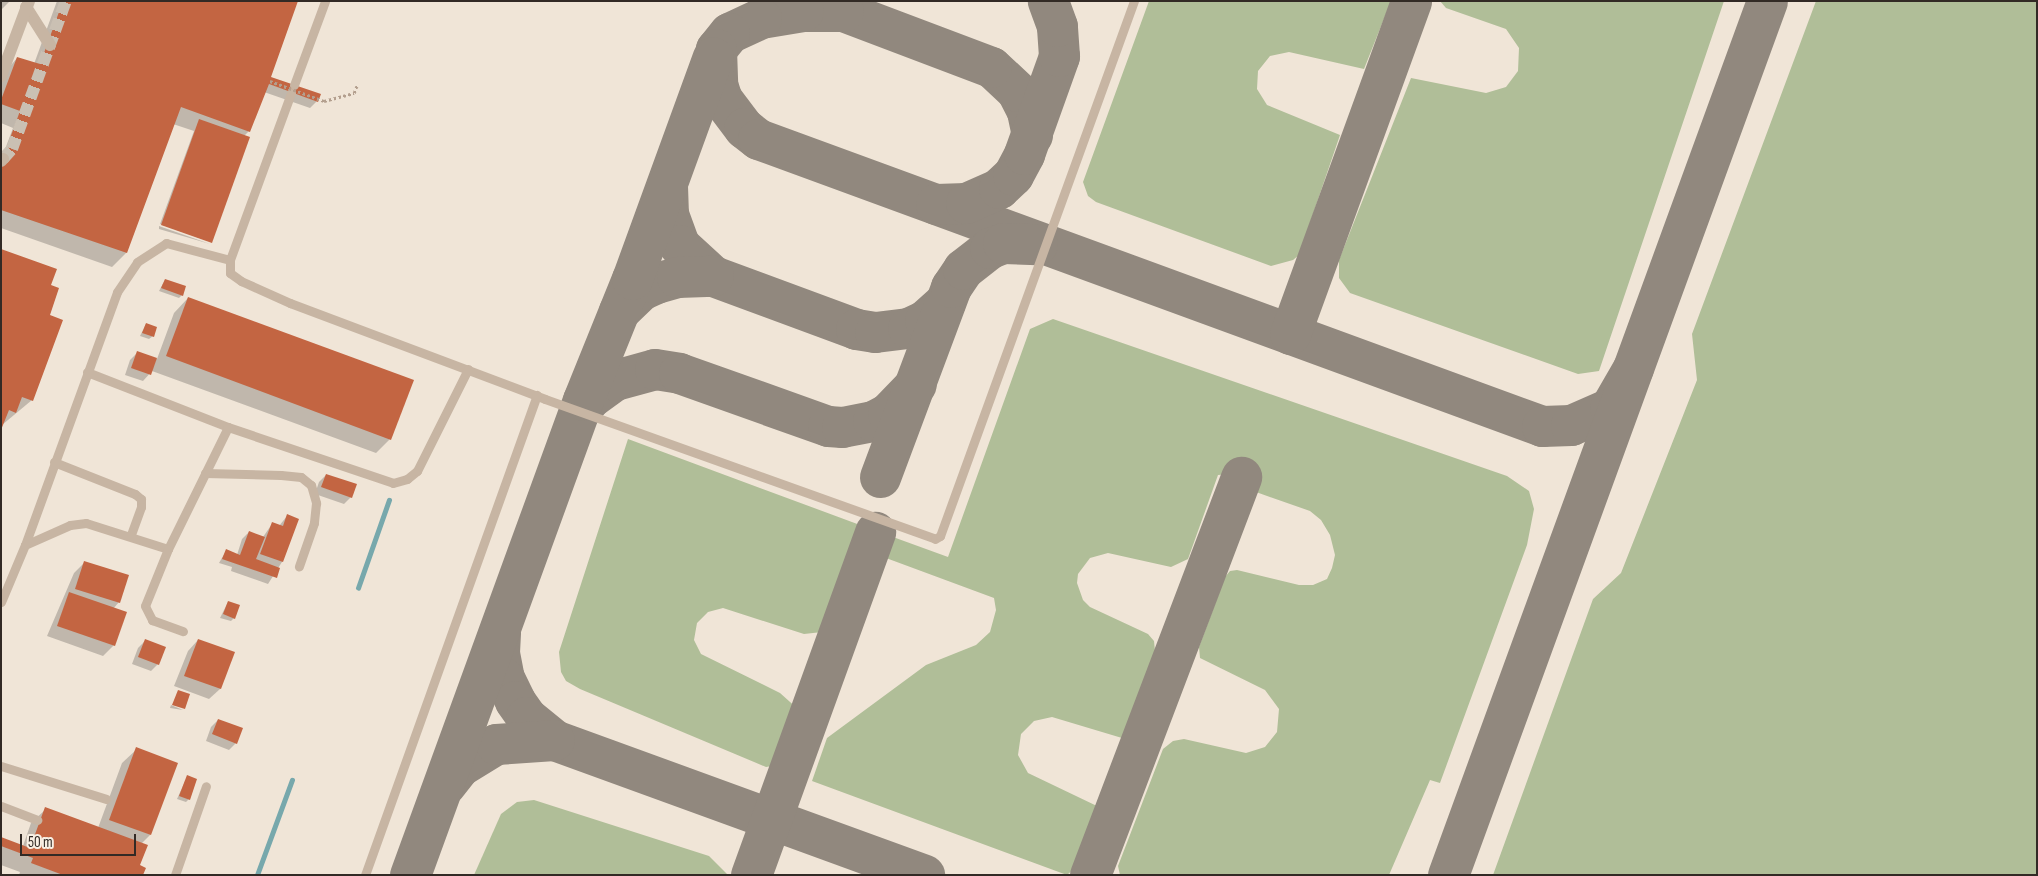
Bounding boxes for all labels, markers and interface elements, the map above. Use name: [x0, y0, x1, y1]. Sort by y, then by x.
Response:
scale bar: [22, 824, 139, 856]
text: 50 m: [28, 833, 53, 852]

